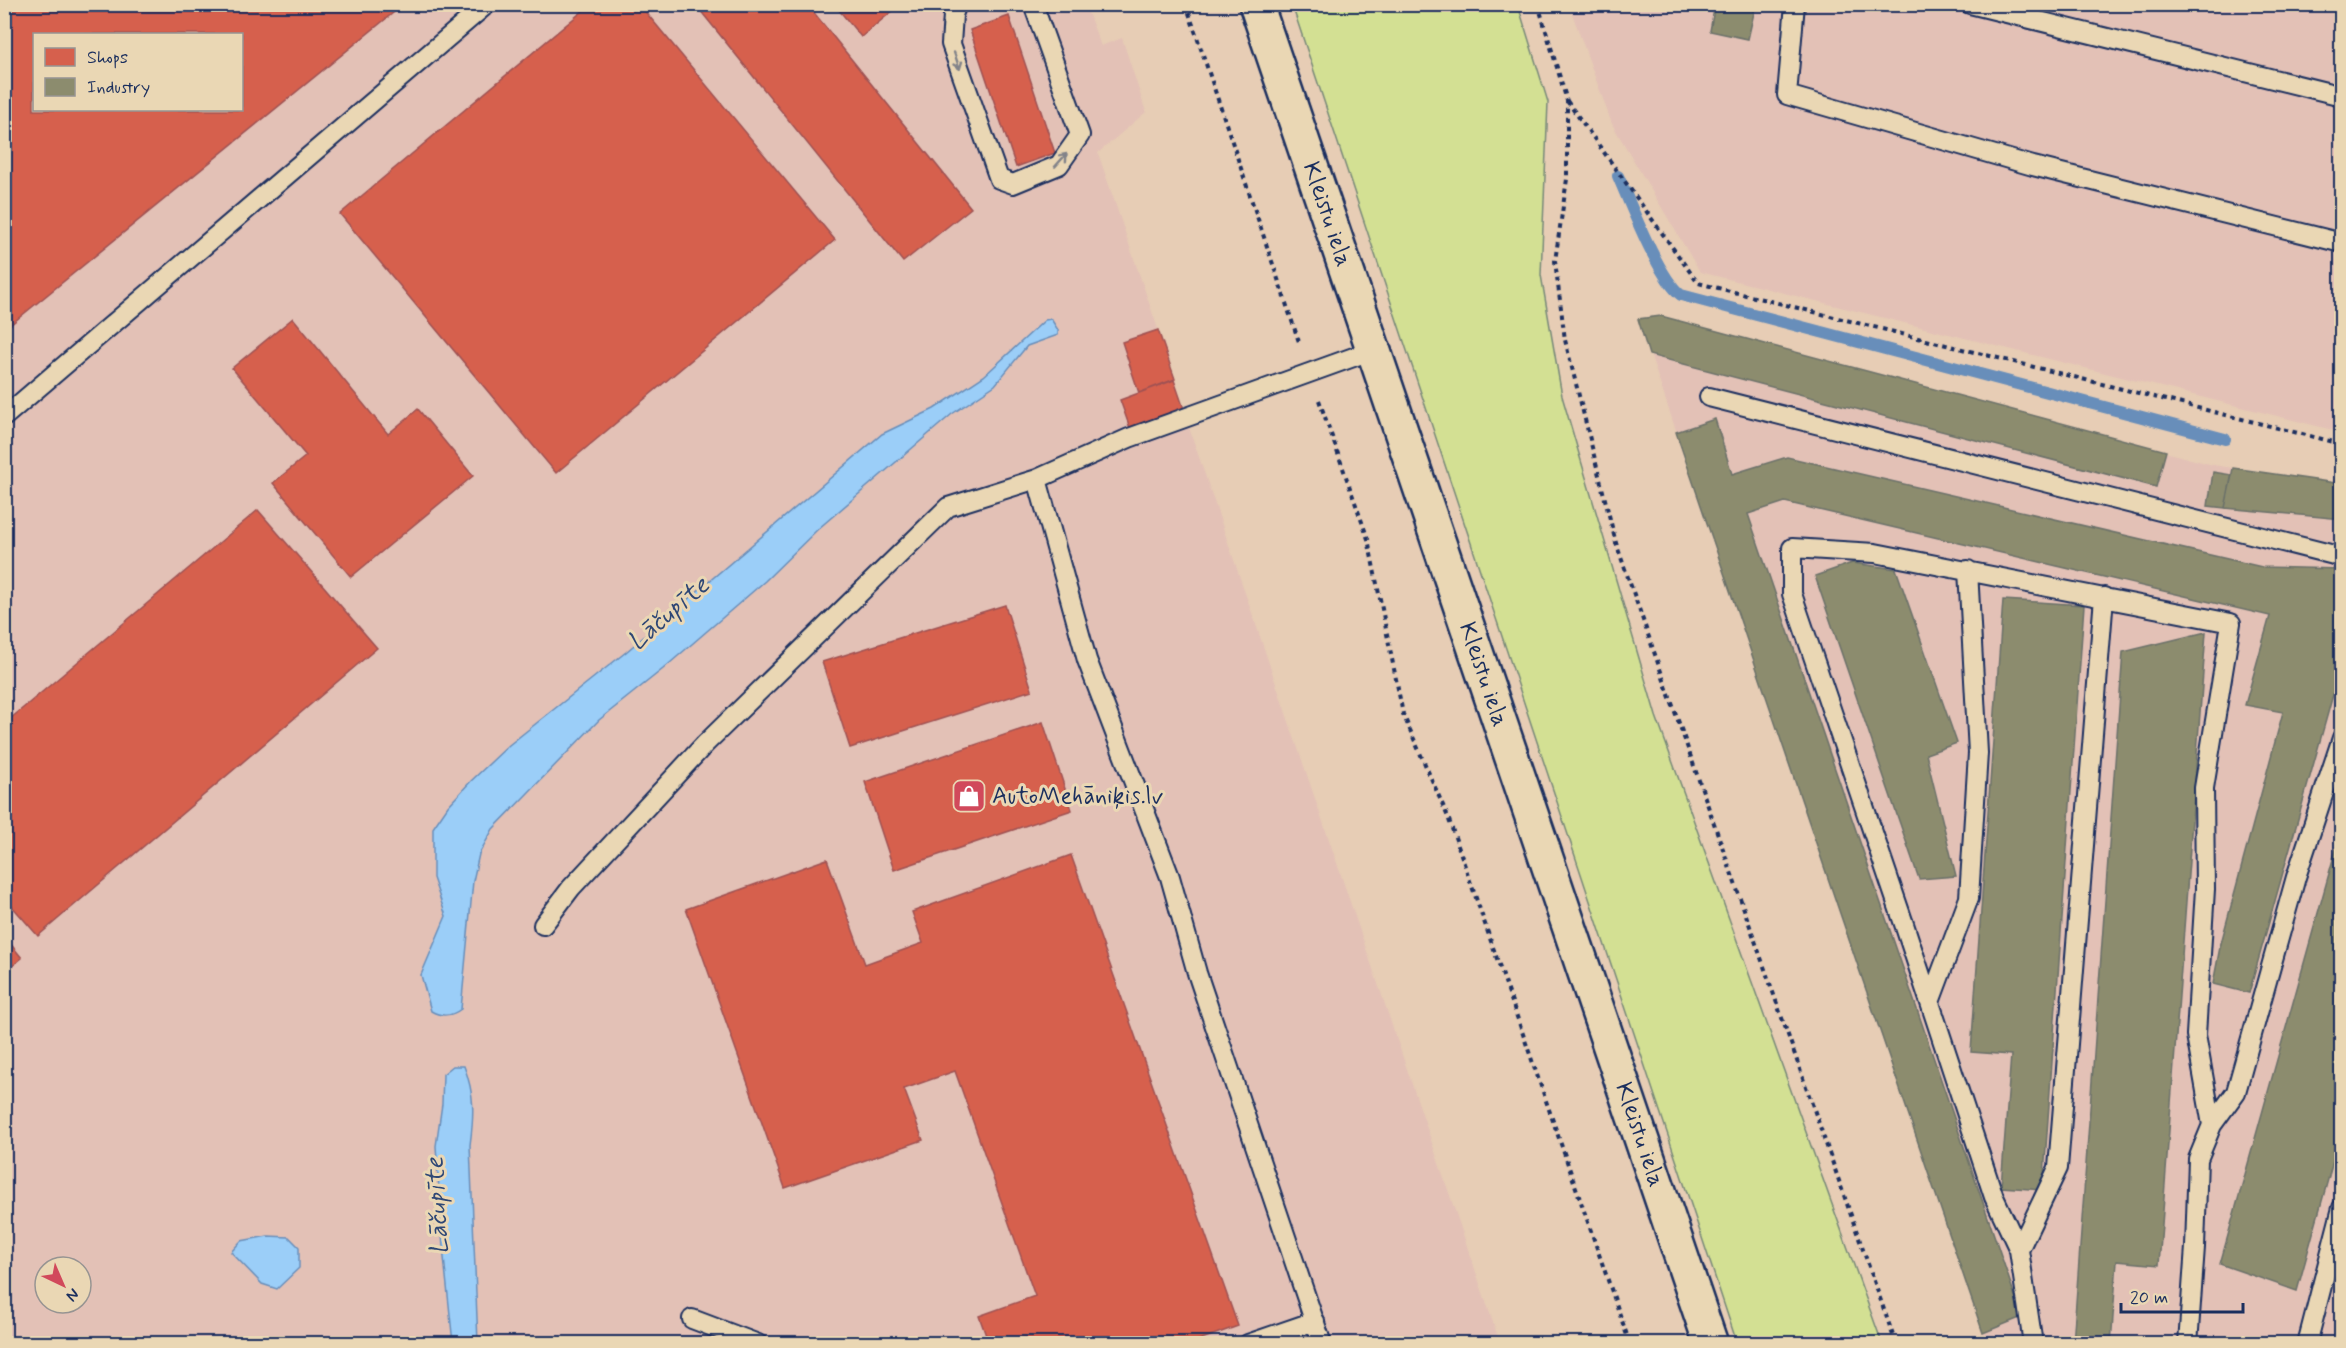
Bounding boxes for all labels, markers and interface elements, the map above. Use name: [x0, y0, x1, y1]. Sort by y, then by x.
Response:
legend: [33, 33, 243, 111]
text: Shops: [87, 46, 128, 70]
one-way arrow: [953, 51, 964, 70]
text: Industry: [87, 76, 150, 100]
one-way arrow: [1054, 152, 1068, 167]
street label: Kleistu iela: [1295, 158, 1359, 271]
water label: Lāčupīte: [621, 568, 718, 659]
street label: Kleistu iela: [1452, 618, 1516, 731]
shop icon: AutoMehāniķis.lv: [951, 778, 987, 814]
place label: AutoMehāniķis.lv: [992, 781, 1164, 812]
street label: Kleistu iela: [1608, 1078, 1672, 1191]
water label: Lāčupīte: [418, 1155, 458, 1256]
north arrow: [33, 1255, 93, 1315]
scale bar: [2121, 1276, 2242, 1314]
text: N: [61, 1283, 84, 1306]
text: 20 m: [2130, 1286, 2168, 1310]

